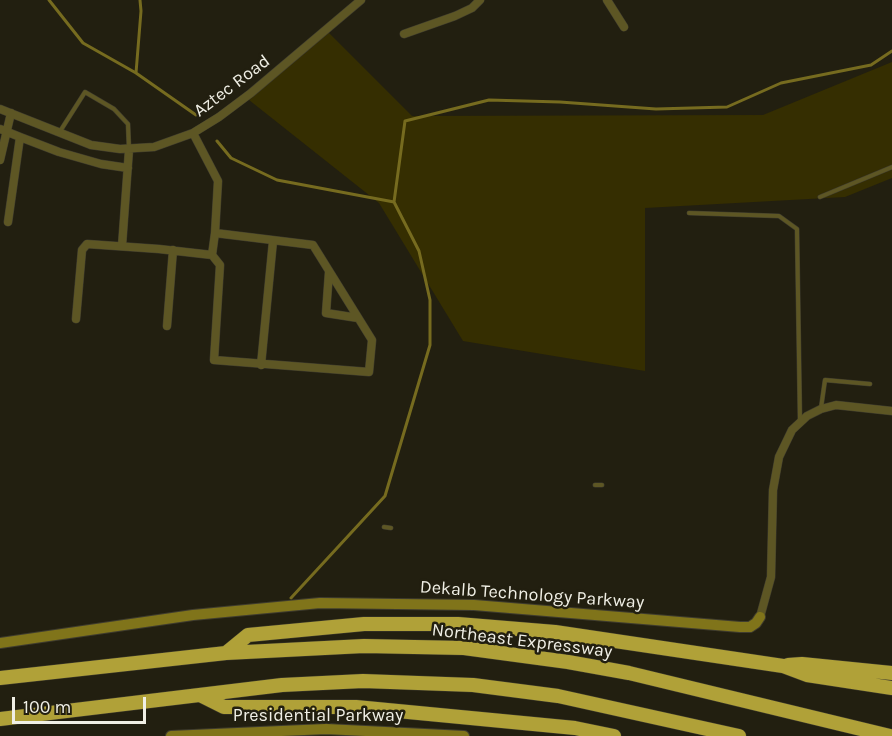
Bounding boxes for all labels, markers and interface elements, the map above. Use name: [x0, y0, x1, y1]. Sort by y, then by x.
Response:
street label: Aztec Road: [190, 50, 274, 122]
street label: Dekalb Technology Parkway: [419, 576, 645, 614]
street label: Northeast Expressway: [430, 619, 614, 663]
scale bar: [15, 685, 148, 723]
text: 100 m: [23, 696, 71, 718]
street label: Presidential Parkway: [233, 705, 403, 727]

